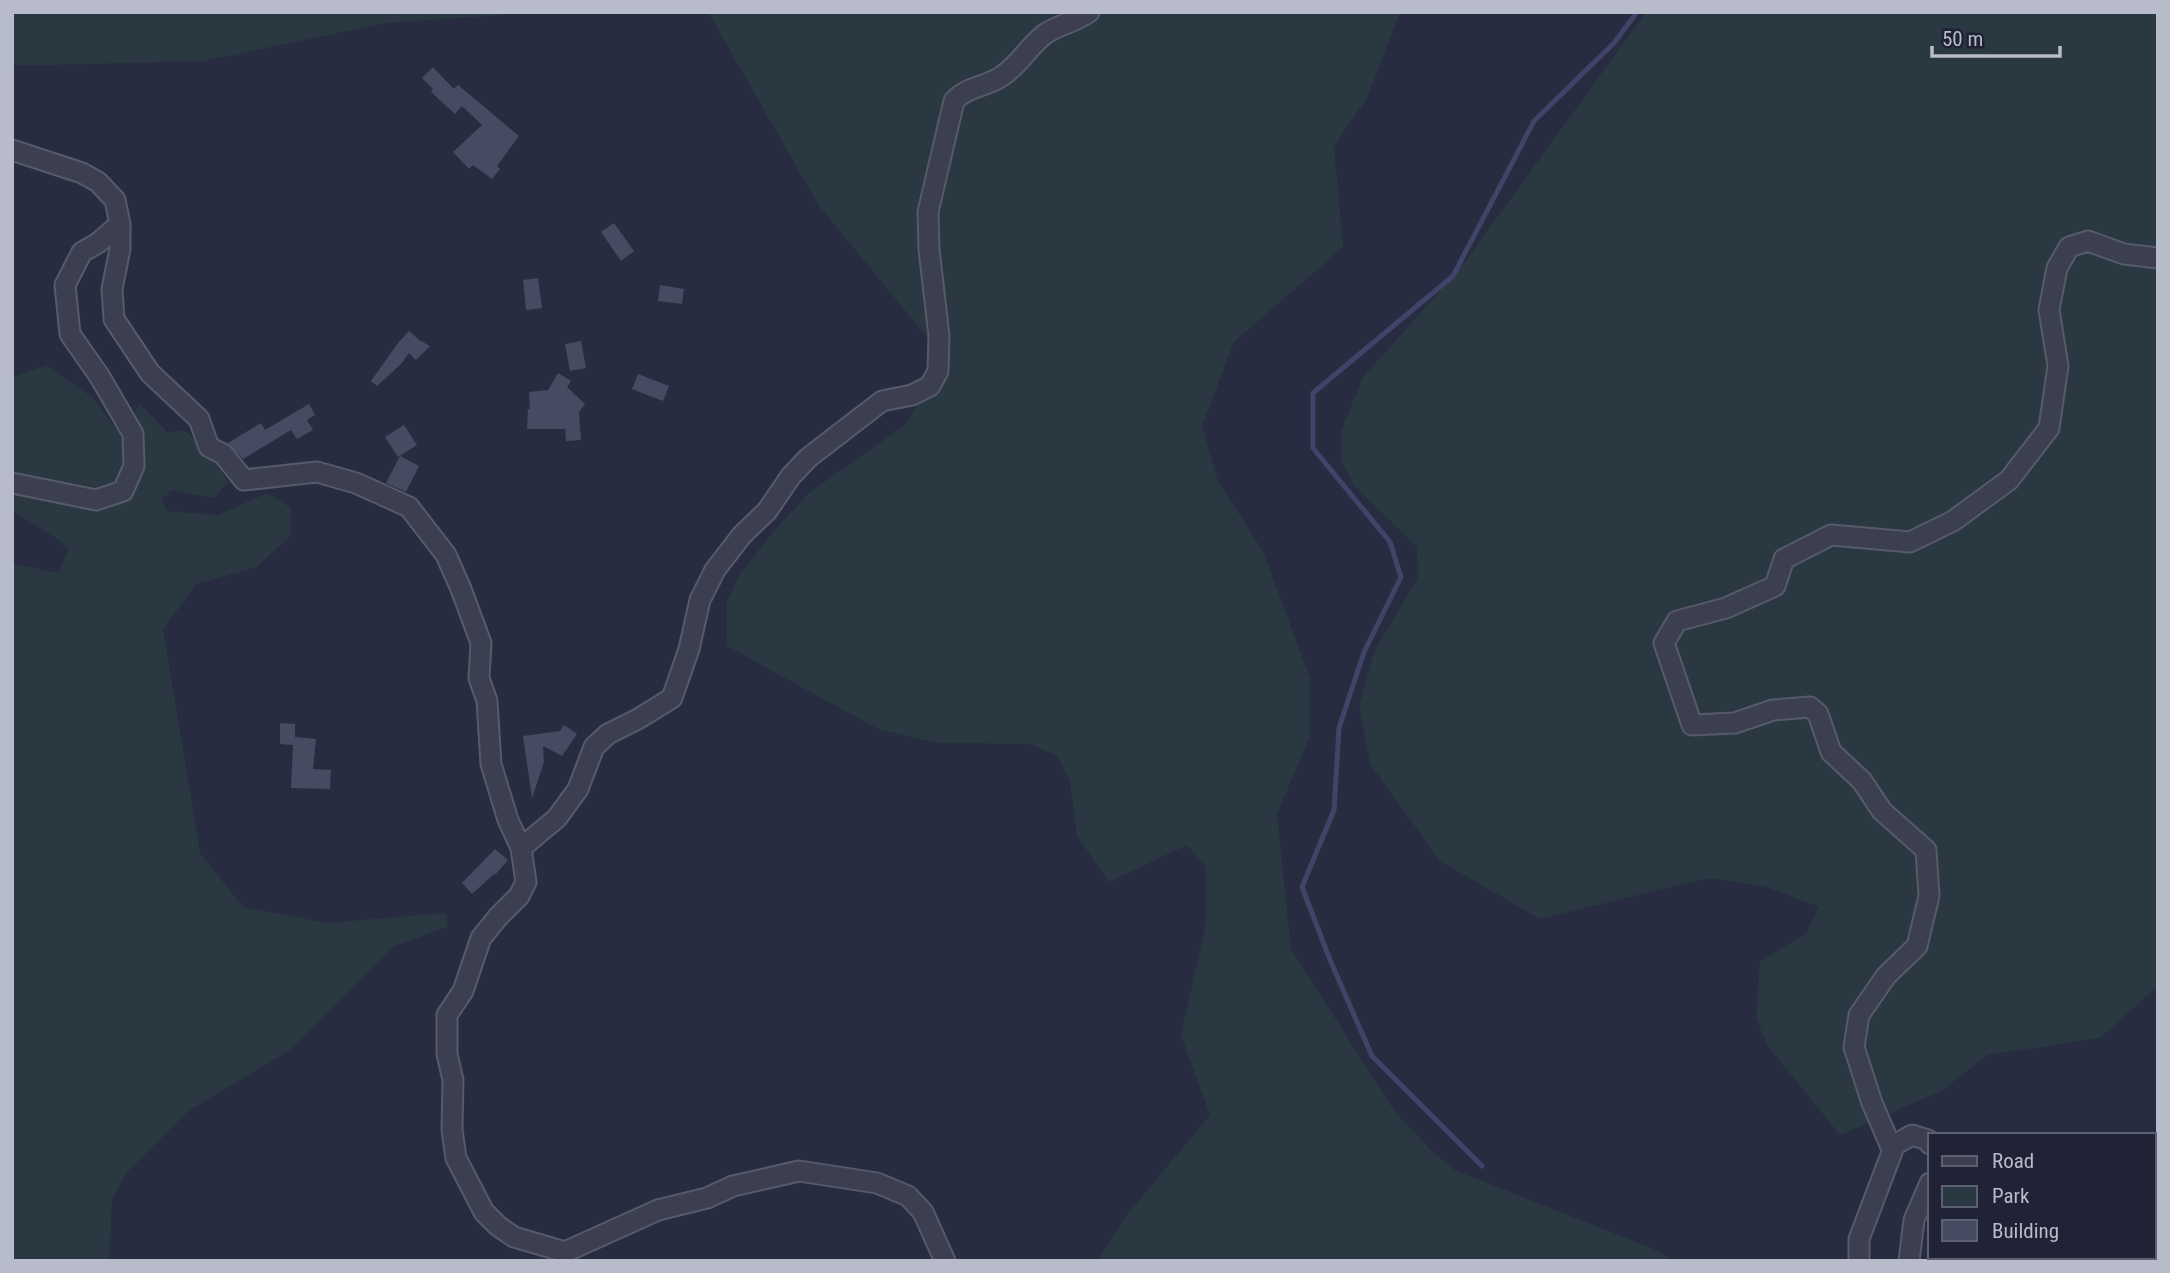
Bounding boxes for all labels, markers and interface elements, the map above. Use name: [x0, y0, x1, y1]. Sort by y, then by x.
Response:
scale bar: [1932, 14, 2060, 58]
text: 50 m: [1942, 27, 1983, 51]
legend: [1928, 1133, 2156, 1259]
text: Road: [1992, 1149, 2034, 1173]
text: Park: [1992, 1184, 2030, 1208]
text: Building: [1992, 1219, 2059, 1243]

